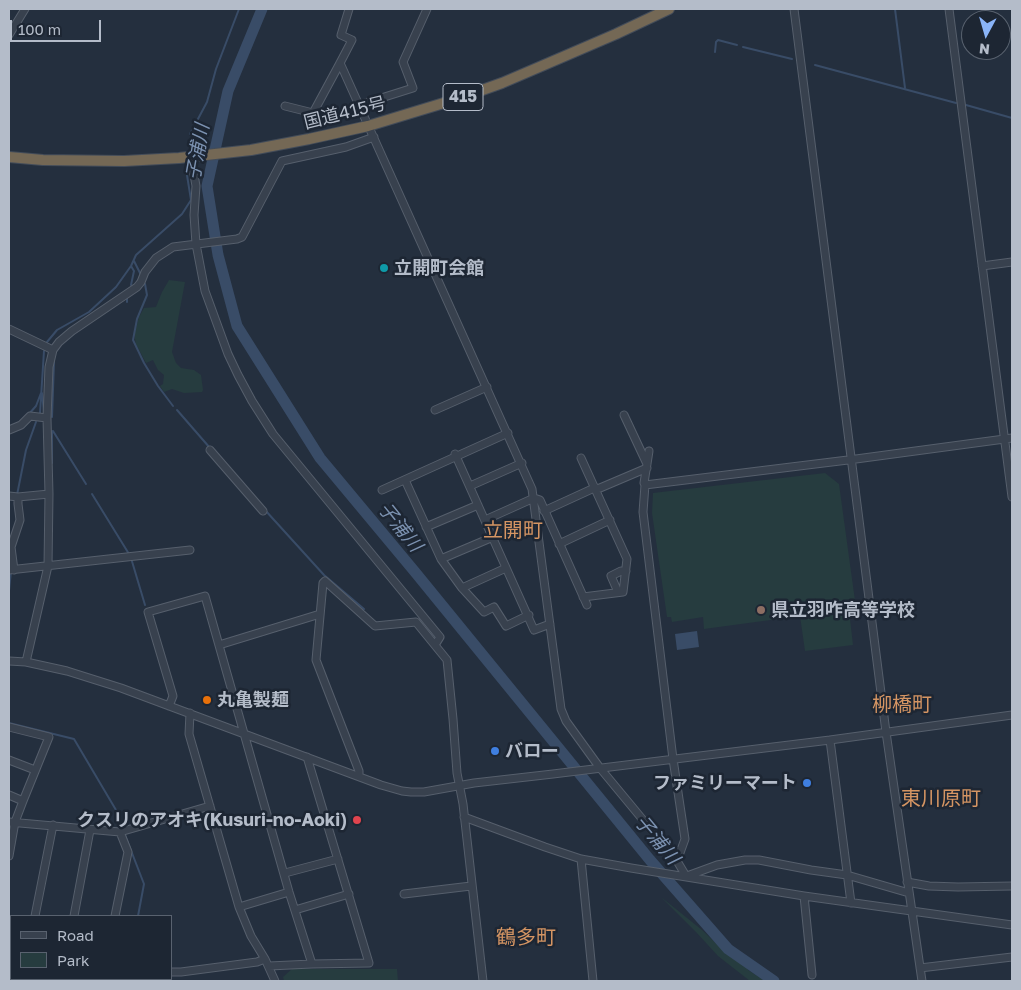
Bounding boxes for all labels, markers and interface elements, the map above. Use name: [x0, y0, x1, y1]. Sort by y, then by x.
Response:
scale bar: [12, 10, 104, 42]
north arrow: [961, 10, 1011, 60]
text: 100 m: [18, 20, 61, 38]
text: N: [978, 40, 991, 58]
road number: 415: [443, 84, 483, 110]
street label: 国道415号: [302, 92, 388, 134]
water label: 子浦川: [182, 122, 214, 182]
place label: 立開町会館: [394, 257, 484, 279]
marker: 立開町会館: [378, 262, 390, 274]
water label: 子浦川: [373, 498, 427, 556]
district label: 立開町: [483, 519, 543, 543]
place label: 県立羽咋高等学校: [771, 599, 915, 621]
marker: 県立羽咋高等学校: [755, 604, 767, 616]
place label: 丸亀製麺: [217, 689, 289, 711]
district label: 柳橋町: [872, 693, 932, 717]
marker: 丸亀製麺: [201, 694, 213, 706]
place label: バロー: [505, 740, 559, 762]
marker: バロー: [489, 745, 501, 757]
place label: ファミリーマート: [653, 772, 797, 794]
marker: ファミリーマート: [801, 777, 813, 789]
district label: 東川原町: [901, 787, 981, 811]
place label: クスリのアオキ(Kusuri-no-Aoki): [77, 809, 347, 831]
water label: 子浦川: [630, 811, 684, 869]
marker: クスリのアオキ(Kusuri-no-Aoki): [351, 814, 363, 826]
legend: [10, 915, 172, 980]
text: Road: [57, 926, 94, 944]
district label: 鶴多町: [496, 926, 556, 950]
text: Park: [57, 951, 89, 969]

